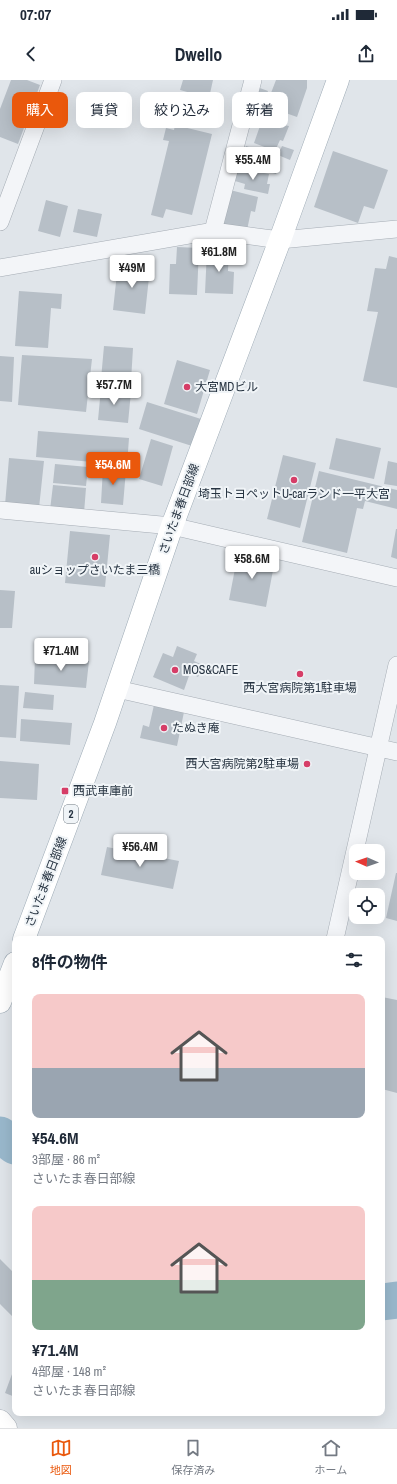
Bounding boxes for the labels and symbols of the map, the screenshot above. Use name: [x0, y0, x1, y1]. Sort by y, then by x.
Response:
pin: ¥55.4M: [220, 147, 286, 181]
pin: ¥61.8M: [186, 239, 252, 273]
pin: ¥49M: [108, 255, 156, 289]
pin: ¥57.7M: [81, 372, 147, 406]
place label: 大宮MDビル: [195, 379, 258, 395]
marker: 大宮MDビル: [182, 382, 192, 392]
pin: ¥54.6M: [80, 452, 146, 486]
street label: さいたま春日部線: [155, 461, 203, 557]
marker: 埼玉トヨペットU-carランド一平大宮: [289, 475, 299, 485]
place label: 埼玉トヨペットU-carランド一平大宮: [198, 486, 390, 502]
pin: ¥58.6M: [219, 546, 285, 580]
marker: auショップさいたま三橋: [90, 552, 100, 562]
place label: auショップさいたま三橋: [30, 562, 160, 578]
pin: ¥71.4M: [28, 638, 94, 672]
place label: MOS&CAFE: [183, 662, 238, 678]
marker: MOS&CAFE: [170, 665, 180, 675]
marker: 西大宮病院第1駐車場: [295, 669, 305, 679]
place label: 西大宮病院第1駐車場: [243, 680, 357, 696]
place label: たぬき庵: [172, 720, 220, 736]
marker: たぬき庵: [159, 723, 169, 733]
place label: 西大宮病院第2駐車場: [186, 756, 299, 772]
marker: 西大宮病院第2駐車場: [302, 759, 312, 769]
place label: 西武車庫前: [73, 783, 133, 799]
marker: 西武車庫前: [60, 786, 70, 796]
road number: 2: [64, 805, 78, 823]
street label: さいたま春日部線: [21, 834, 71, 930]
pin: ¥56.4M: [107, 834, 173, 868]
north arrow: [349, 844, 385, 880]

